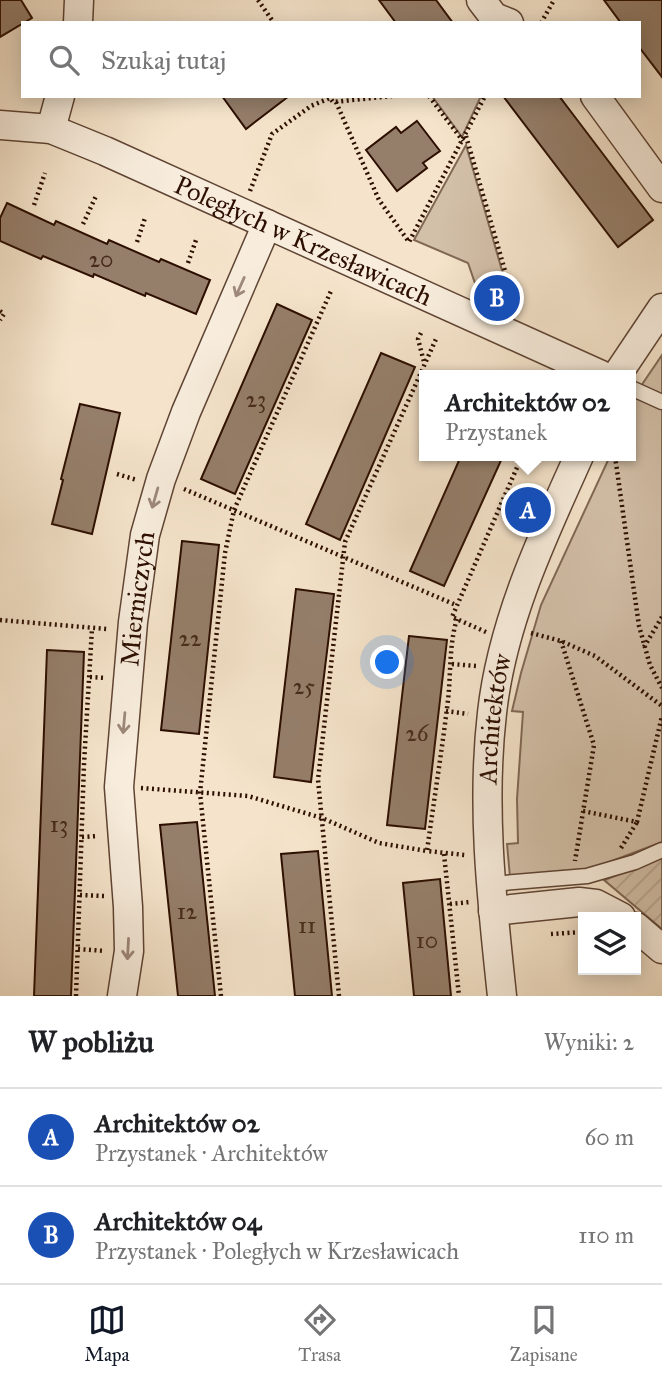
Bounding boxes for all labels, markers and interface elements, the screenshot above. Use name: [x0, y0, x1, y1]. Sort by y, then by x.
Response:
search box: [21, 21, 641, 98]
icon: search: [45, 41, 83, 79]
text: Szukaj tutaj: [101, 44, 226, 76]
street label: Poległych w Krzesławicach: [169, 168, 438, 313]
house number: 20: [89, 245, 113, 273]
pin: B: [474, 272, 520, 324]
one-way arrow: [233, 275, 246, 297]
popup: [419, 370, 636, 461]
house number: 23: [246, 385, 266, 413]
text: Architektów 02: [445, 386, 610, 418]
text: Przystanek: [445, 418, 547, 446]
pin: A: [505, 484, 551, 536]
one-way arrow: [148, 487, 161, 509]
street label: Mierniczych: [113, 529, 161, 668]
house number: 22: [179, 624, 202, 652]
your location: [370, 645, 404, 679]
street label: Architektów: [471, 650, 518, 786]
house number: 25: [293, 672, 315, 700]
one-way arrow: [117, 711, 130, 733]
house number: 26: [405, 719, 430, 747]
house number: 13: [50, 810, 68, 838]
house number: 12: [177, 897, 198, 925]
house number: 11: [298, 911, 316, 939]
map controls: [578, 912, 641, 975]
button: layers: [578, 912, 641, 975]
house number: 10: [416, 926, 438, 954]
one-way arrow: [121, 938, 134, 960]
text: W pobliżu: [28, 1024, 154, 1060]
text: Wyniki: 2: [544, 1028, 634, 1056]
text: Architektów 02: [95, 1107, 260, 1139]
text: A: [43, 1123, 59, 1151]
text: 60 m: [585, 1123, 634, 1151]
text: Przystanek · Architektów: [95, 1139, 328, 1167]
text: Architektów 04: [95, 1205, 261, 1237]
text: B: [43, 1221, 59, 1249]
text: 110 m: [578, 1221, 634, 1249]
text: Przystanek · Poległych w Krzesławicach: [95, 1237, 459, 1265]
tab: Mapa: [84, 1301, 130, 1366]
tab: Trasa: [298, 1301, 341, 1366]
tab: Zapisane: [510, 1301, 578, 1366]

